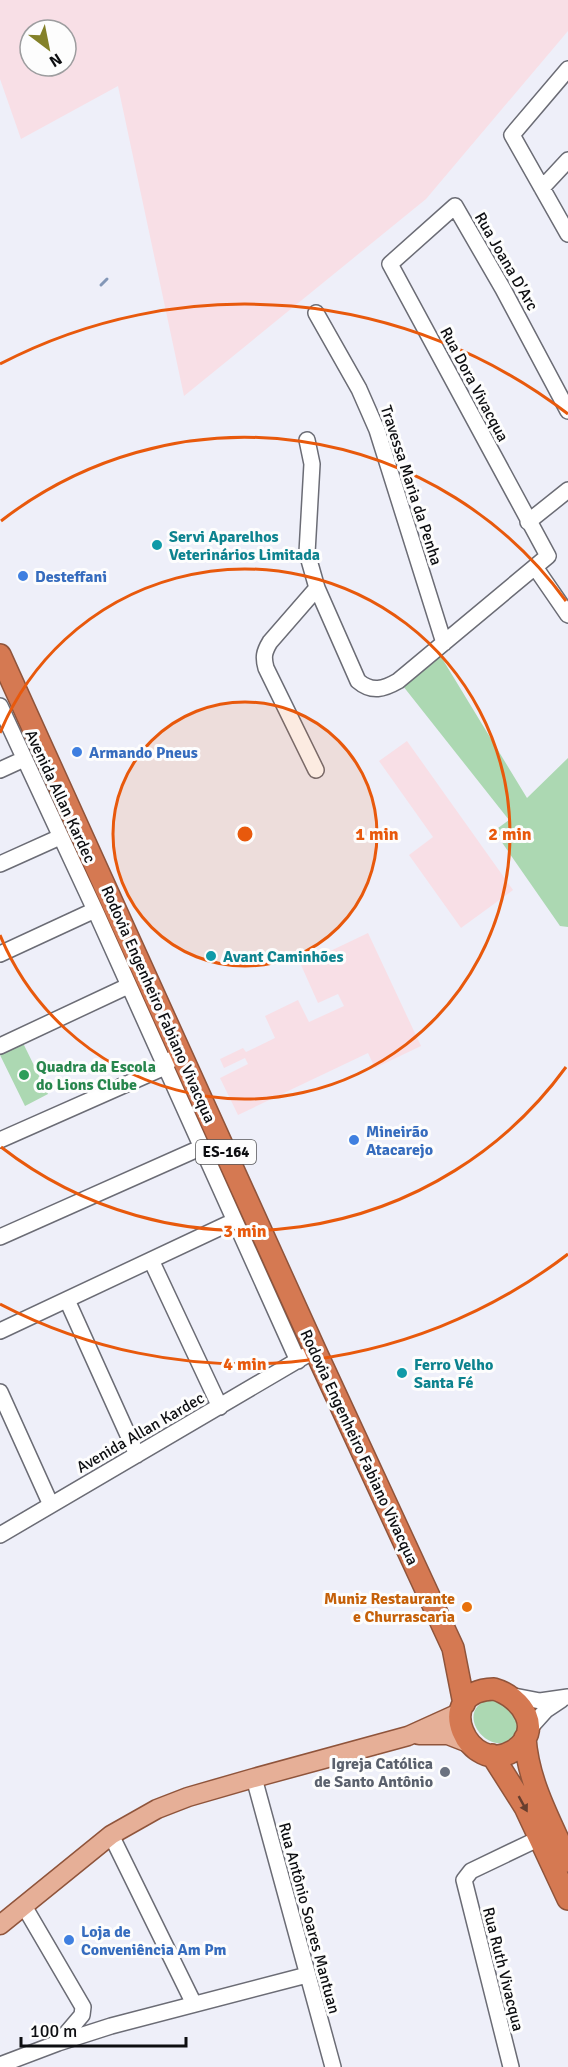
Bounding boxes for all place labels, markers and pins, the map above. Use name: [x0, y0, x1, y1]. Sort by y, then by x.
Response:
place label: Servi Aparelhos Veterinários Limitada: [169, 527, 320, 565]
marker: Servi Aparelhos Veterinários Limitada: [150, 538, 164, 552]
place label: Desteffani: [35, 567, 107, 587]
marker: Desteffani: [16, 569, 30, 583]
place label: Armando Pneus: [89, 743, 198, 763]
marker: Armando Pneus: [70, 745, 84, 759]
centre of rings: [235, 824, 255, 844]
place label: Avant Caminhões: [223, 947, 343, 967]
marker: Avant Caminhões: [204, 949, 218, 963]
place label: Quadra da Escola do Lions Clube: [36, 1057, 156, 1095]
marker: Quadra da Escola do Lions Clube: [17, 1068, 31, 1082]
place label: Mineirão Atacarejo: [366, 1122, 433, 1160]
marker: Mineirão Atacarejo: [347, 1133, 361, 1147]
place label: Ferro Velho Santa Fé: [414, 1355, 493, 1393]
marker: Ferro Velho Santa Fé: [395, 1366, 409, 1380]
place label: Muniz Restaurante e Churrascaria: [324, 1589, 455, 1627]
marker: Muniz Restaurante e Churrascaria: [460, 1600, 474, 1614]
place label: Igreja Católica de Santo Antônio: [314, 1754, 433, 1792]
marker: Igreja Católica de Santo Antônio: [438, 1765, 452, 1779]
place label: Loja de Conveniência Am Pm: [81, 1922, 226, 1960]
marker: Loja de Conveniência Am Pm: [62, 1933, 76, 1947]

